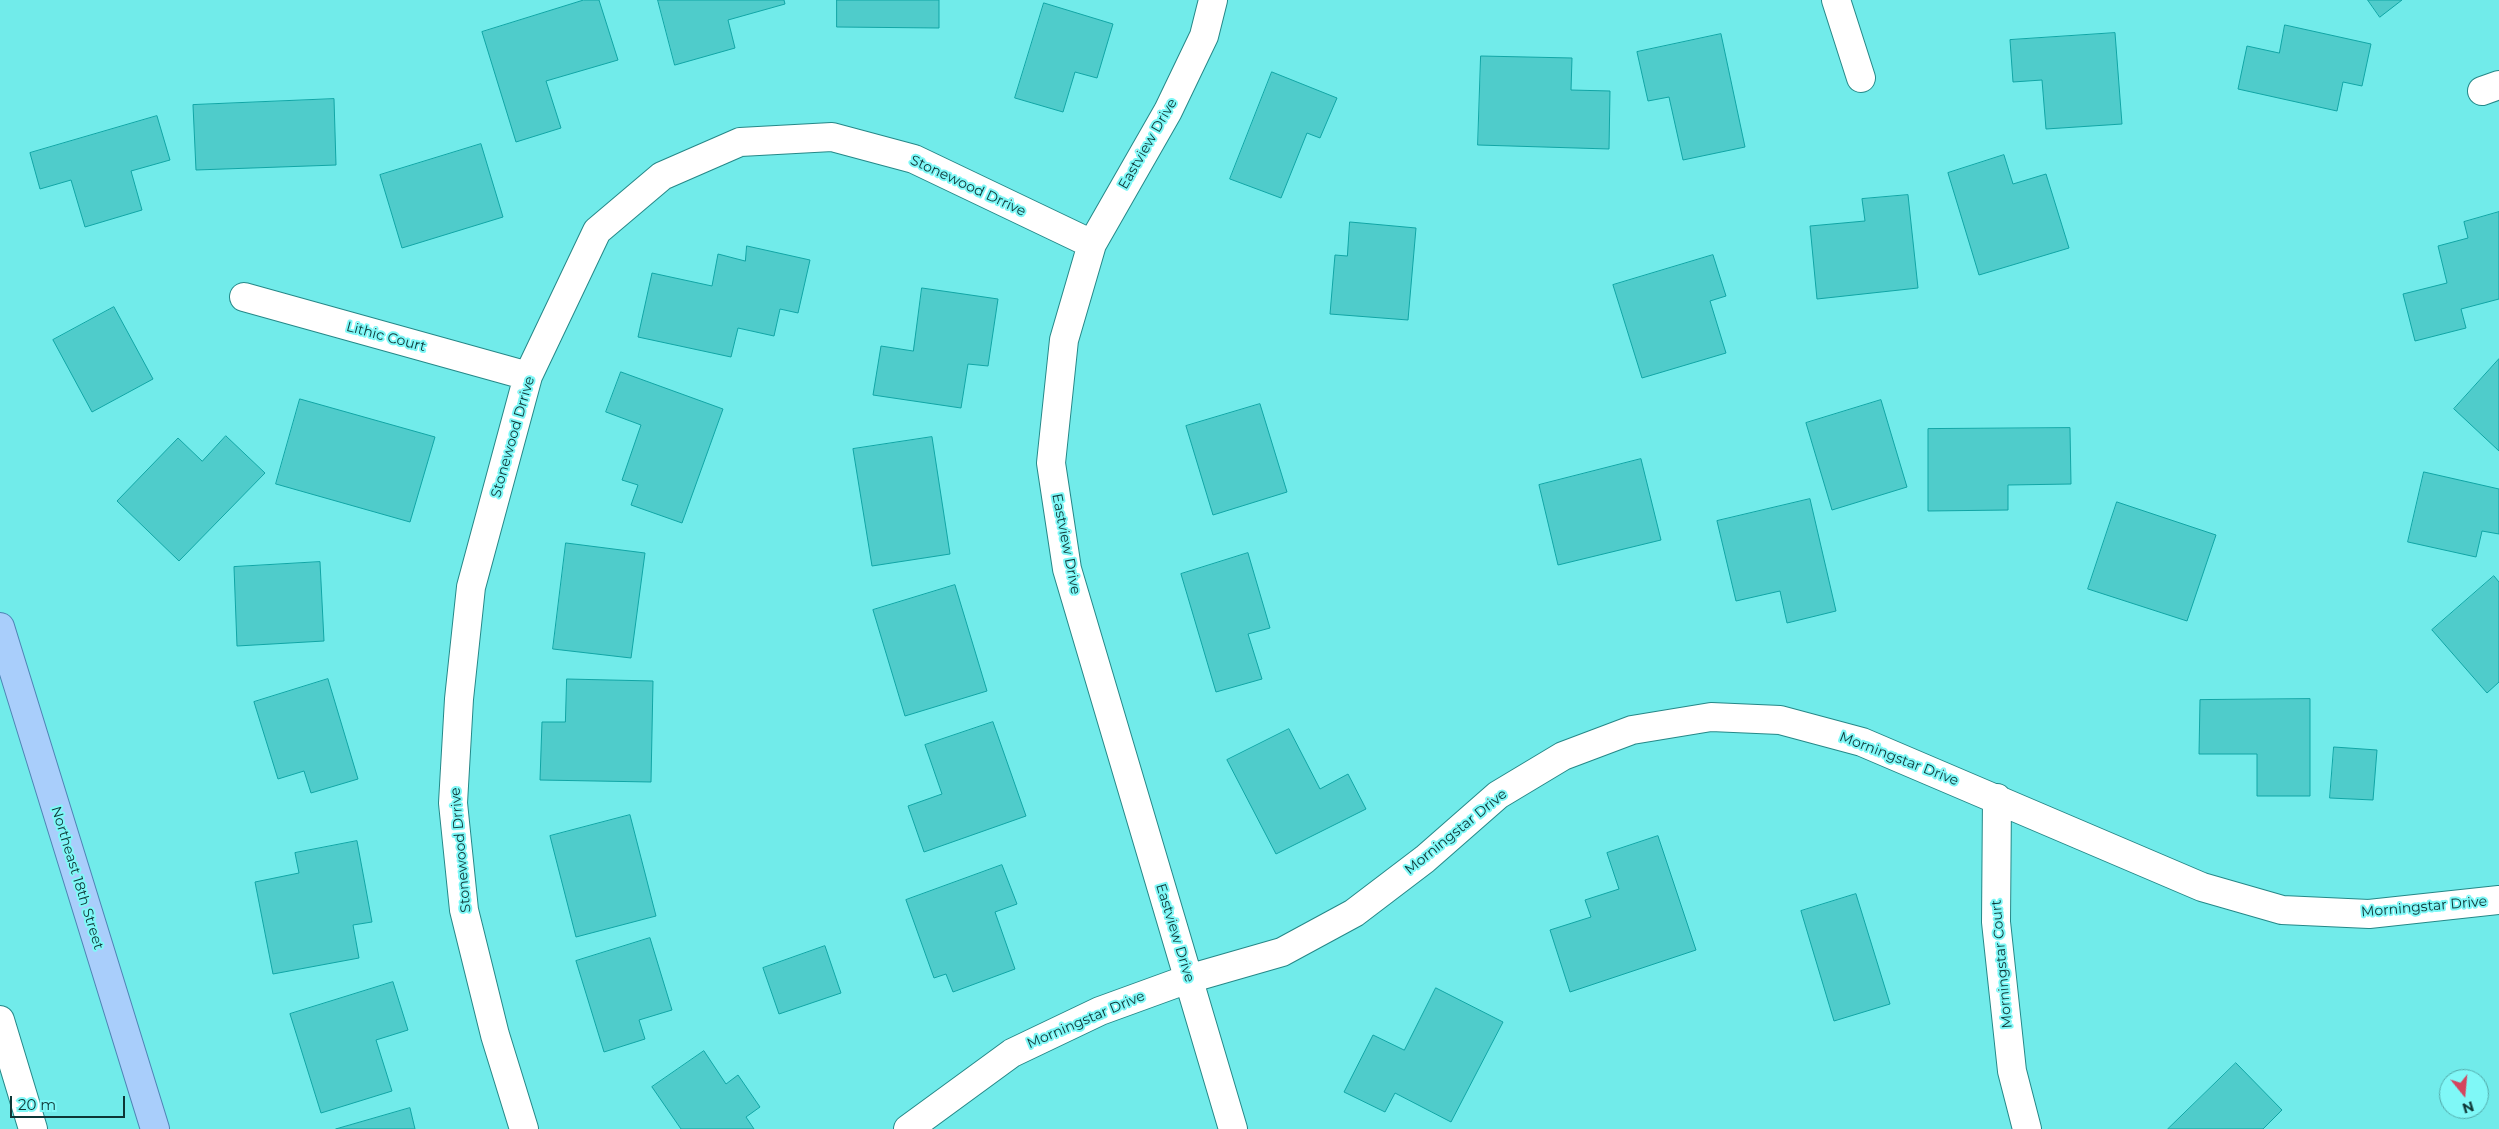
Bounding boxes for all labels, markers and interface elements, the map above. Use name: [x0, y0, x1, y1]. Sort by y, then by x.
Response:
street label: Eastview Drive: [1115, 96, 1181, 192]
street label: Stonewood Drrive: [908, 152, 1028, 220]
street label: Lithic Court: [344, 318, 428, 356]
street label: Stonewood Drrive: [488, 374, 538, 500]
street label: Eastview Drive: [1048, 492, 1084, 596]
street label: Morningstar Drive: [1837, 729, 1961, 789]
street label: Morningstar Drive: [1402, 786, 1510, 878]
street label: Stonewood Drrive: [447, 787, 475, 913]
street label: Northeast 18th Street: [47, 804, 107, 952]
street label: Eastview Drive: [1152, 882, 1198, 984]
street label: Morningstar Drive: [2360, 893, 2488, 921]
street label: Morningstar Court: [1988, 899, 2016, 1029]
street label: Morningstar Drive: [1025, 988, 1147, 1052]
north arrow: [2439, 1069, 2489, 1119]
scale bar: [12, 1086, 128, 1118]
text: 20 m: [18, 1095, 56, 1114]
text: N: [2460, 1097, 2476, 1118]

